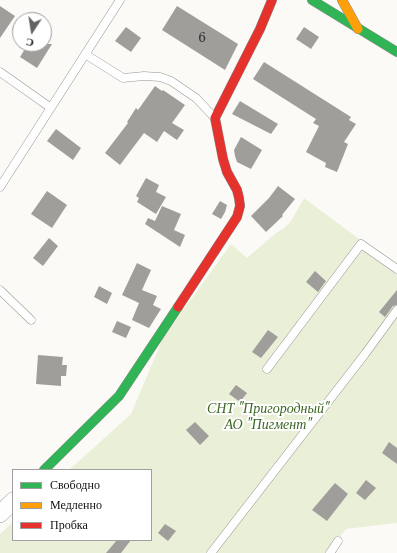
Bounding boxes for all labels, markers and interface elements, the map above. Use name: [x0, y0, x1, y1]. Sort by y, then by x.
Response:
north arrow: [12, 12, 52, 52]
house number: 6: [198, 32, 206, 46]
text: С: [24, 35, 35, 50]
park label: СНТ "Пригородный" АО "Пигмент": [207, 401, 329, 434]
legend: [12, 469, 152, 541]
text: Свободно: [50, 477, 100, 492]
text: Медленно: [50, 497, 102, 512]
text: Пробка: [50, 517, 88, 532]

